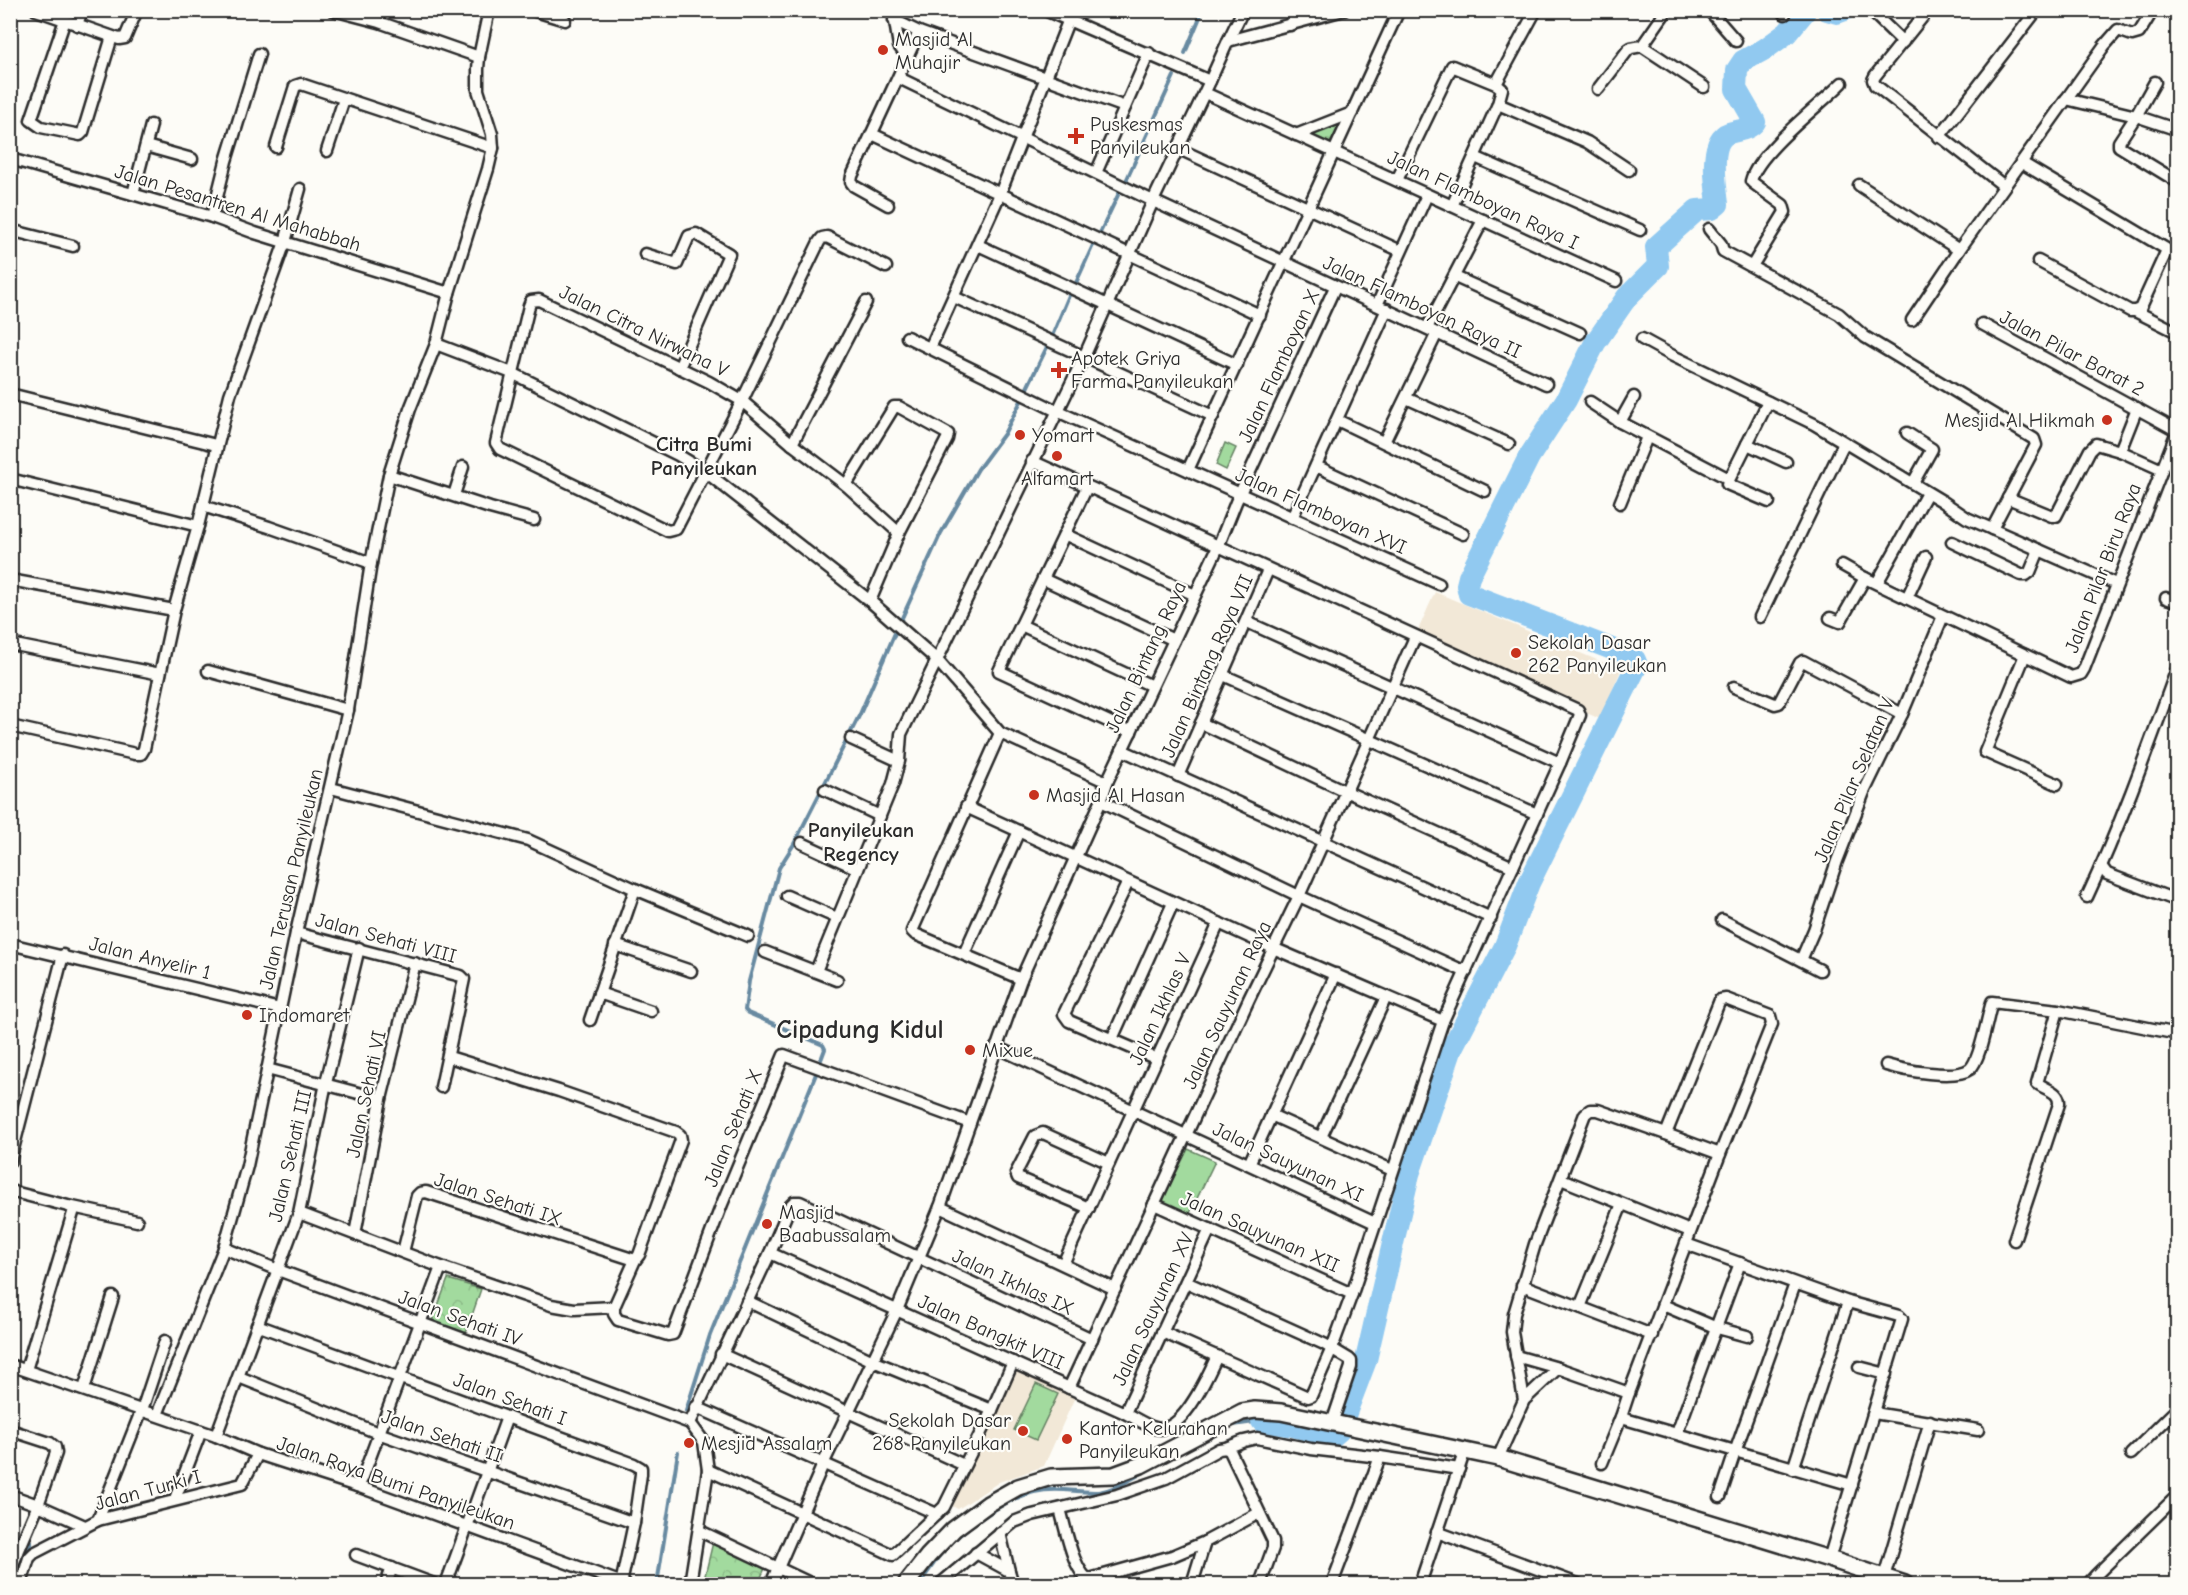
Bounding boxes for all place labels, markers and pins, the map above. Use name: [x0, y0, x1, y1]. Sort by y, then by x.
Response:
place label: Masjid Al Muhajir: [895, 28, 973, 74]
marker: Masjid Al Muhajir: [876, 43, 890, 57]
place label: Puskesmas Panyileukan: [1090, 113, 1190, 159]
marker: Puskesmas Panyileukan: [1067, 127, 1085, 145]
place label: Apotek Griya Farma Panyileukan: [1071, 347, 1234, 393]
marker: Apotek Griya Farma Panyileukan: [1052, 363, 1066, 377]
place label: Mesjid Al Hikmah: [1944, 409, 2095, 432]
marker: Mesjid Al Hikmah: [2100, 413, 2114, 427]
place label: Yomart: [1032, 424, 1095, 447]
marker: Yomart: [1013, 428, 1027, 442]
marker: Alfamart: [1050, 449, 1064, 463]
place label: Alfamart: [1021, 467, 1094, 490]
place label: Sekolah Dasar 262 Panyileukan: [1528, 631, 1667, 677]
marker: Sekolah Dasar 262 Panyileukan: [1509, 646, 1523, 660]
place label: Masjid Al Hasan: [1046, 784, 1185, 807]
marker: Masjid Al Hasan: [1027, 788, 1041, 802]
place label: Indomaret: [259, 1004, 351, 1027]
marker: Indomaret: [240, 1008, 254, 1022]
place label: Mixue: [982, 1039, 1033, 1062]
marker: Mixue: [963, 1043, 977, 1057]
place label: Masjid Baabussalam: [779, 1201, 891, 1247]
marker: Masjid Baabussalam: [760, 1217, 774, 1231]
place label: Sekolah Dasar 268 Panyileukan: [872, 1409, 1011, 1455]
place label: Kantor Kelurahan Panyileukan: [1079, 1417, 1228, 1463]
marker: Sekolah Dasar 268 Panyileukan: [1016, 1424, 1030, 1438]
place label: Mesjid Assalam: [701, 1432, 832, 1455]
marker: Kantor Kelurahan Panyileukan: [1060, 1432, 1074, 1446]
marker: Mesjid Assalam: [682, 1436, 696, 1450]

